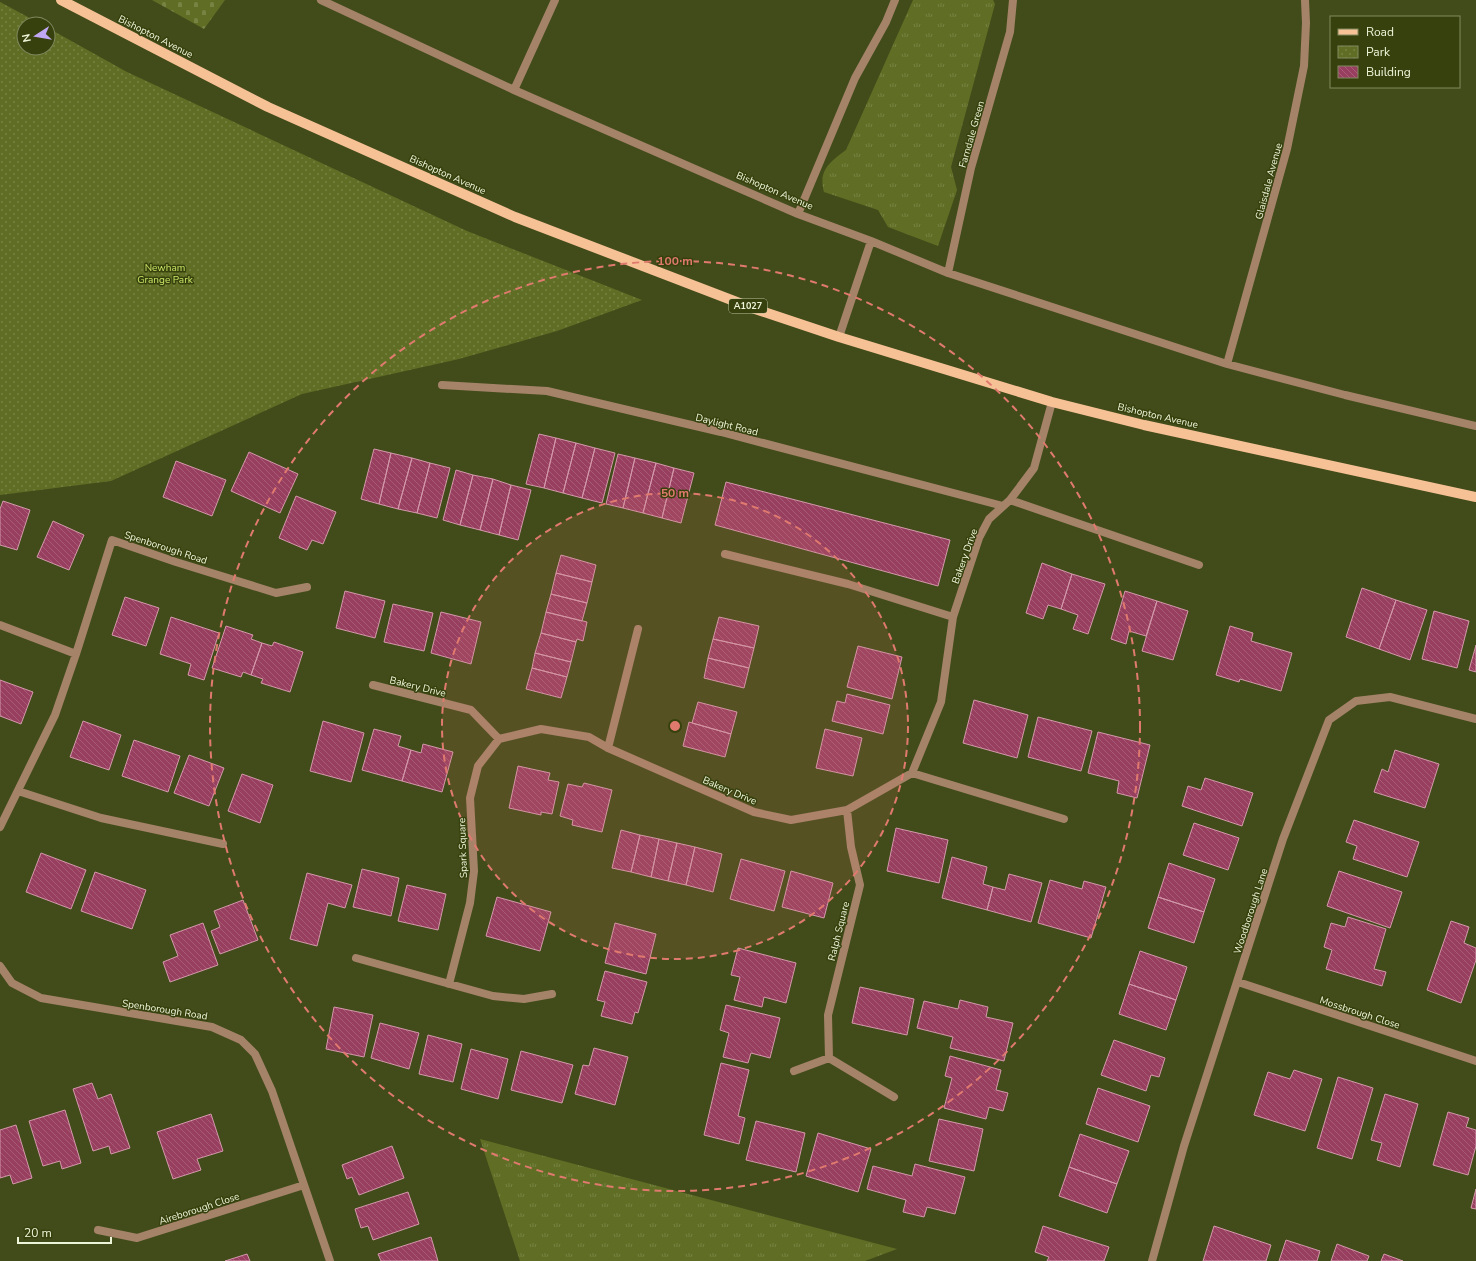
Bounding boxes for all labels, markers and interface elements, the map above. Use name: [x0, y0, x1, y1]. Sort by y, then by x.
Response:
street label: Bishopton Avenue: [116, 12, 195, 62]
north arrow: [16, 16, 56, 56]
legend: [1330, 16, 1460, 88]
text: Road: [1366, 24, 1394, 40]
text: N: [19, 32, 35, 44]
text: Park: [1366, 44, 1391, 60]
text: Building: [1366, 64, 1411, 80]
street label: Farndale Green: [956, 99, 988, 169]
street label: Glaisdale Avenue: [1252, 141, 1286, 221]
street label: Bishopton Avenue: [407, 152, 488, 198]
street label: Bishopton Avenue: [734, 168, 815, 213]
text: 100 m: [657, 253, 693, 269]
park label: Newham Grange Park: [137, 261, 194, 287]
road number: A1027: [729, 299, 767, 313]
street label: Bishopton Avenue: [1116, 400, 1199, 432]
street label: Daylight Road: [694, 410, 760, 440]
text: 50 m: [661, 485, 689, 501]
street label: Bakery Drive: [949, 527, 981, 586]
street label: Spenborough Road: [122, 528, 209, 568]
street label: Bakery Drive: [388, 673, 447, 701]
centre of rings: [668, 719, 682, 733]
street label: Bakery Drive: [700, 773, 759, 809]
street label: Spark Square: [455, 818, 471, 878]
street label: Woodborough Lane: [1230, 867, 1271, 956]
street label: Ralph Square: [825, 900, 853, 962]
street label: Mossbrough Close: [1318, 993, 1402, 1033]
street label: Spenborough Road: [121, 996, 209, 1024]
street label: Aireborough Close: [157, 1189, 241, 1229]
scale bar: [18, 1219, 111, 1245]
text: 20 m: [24, 1225, 52, 1241]

